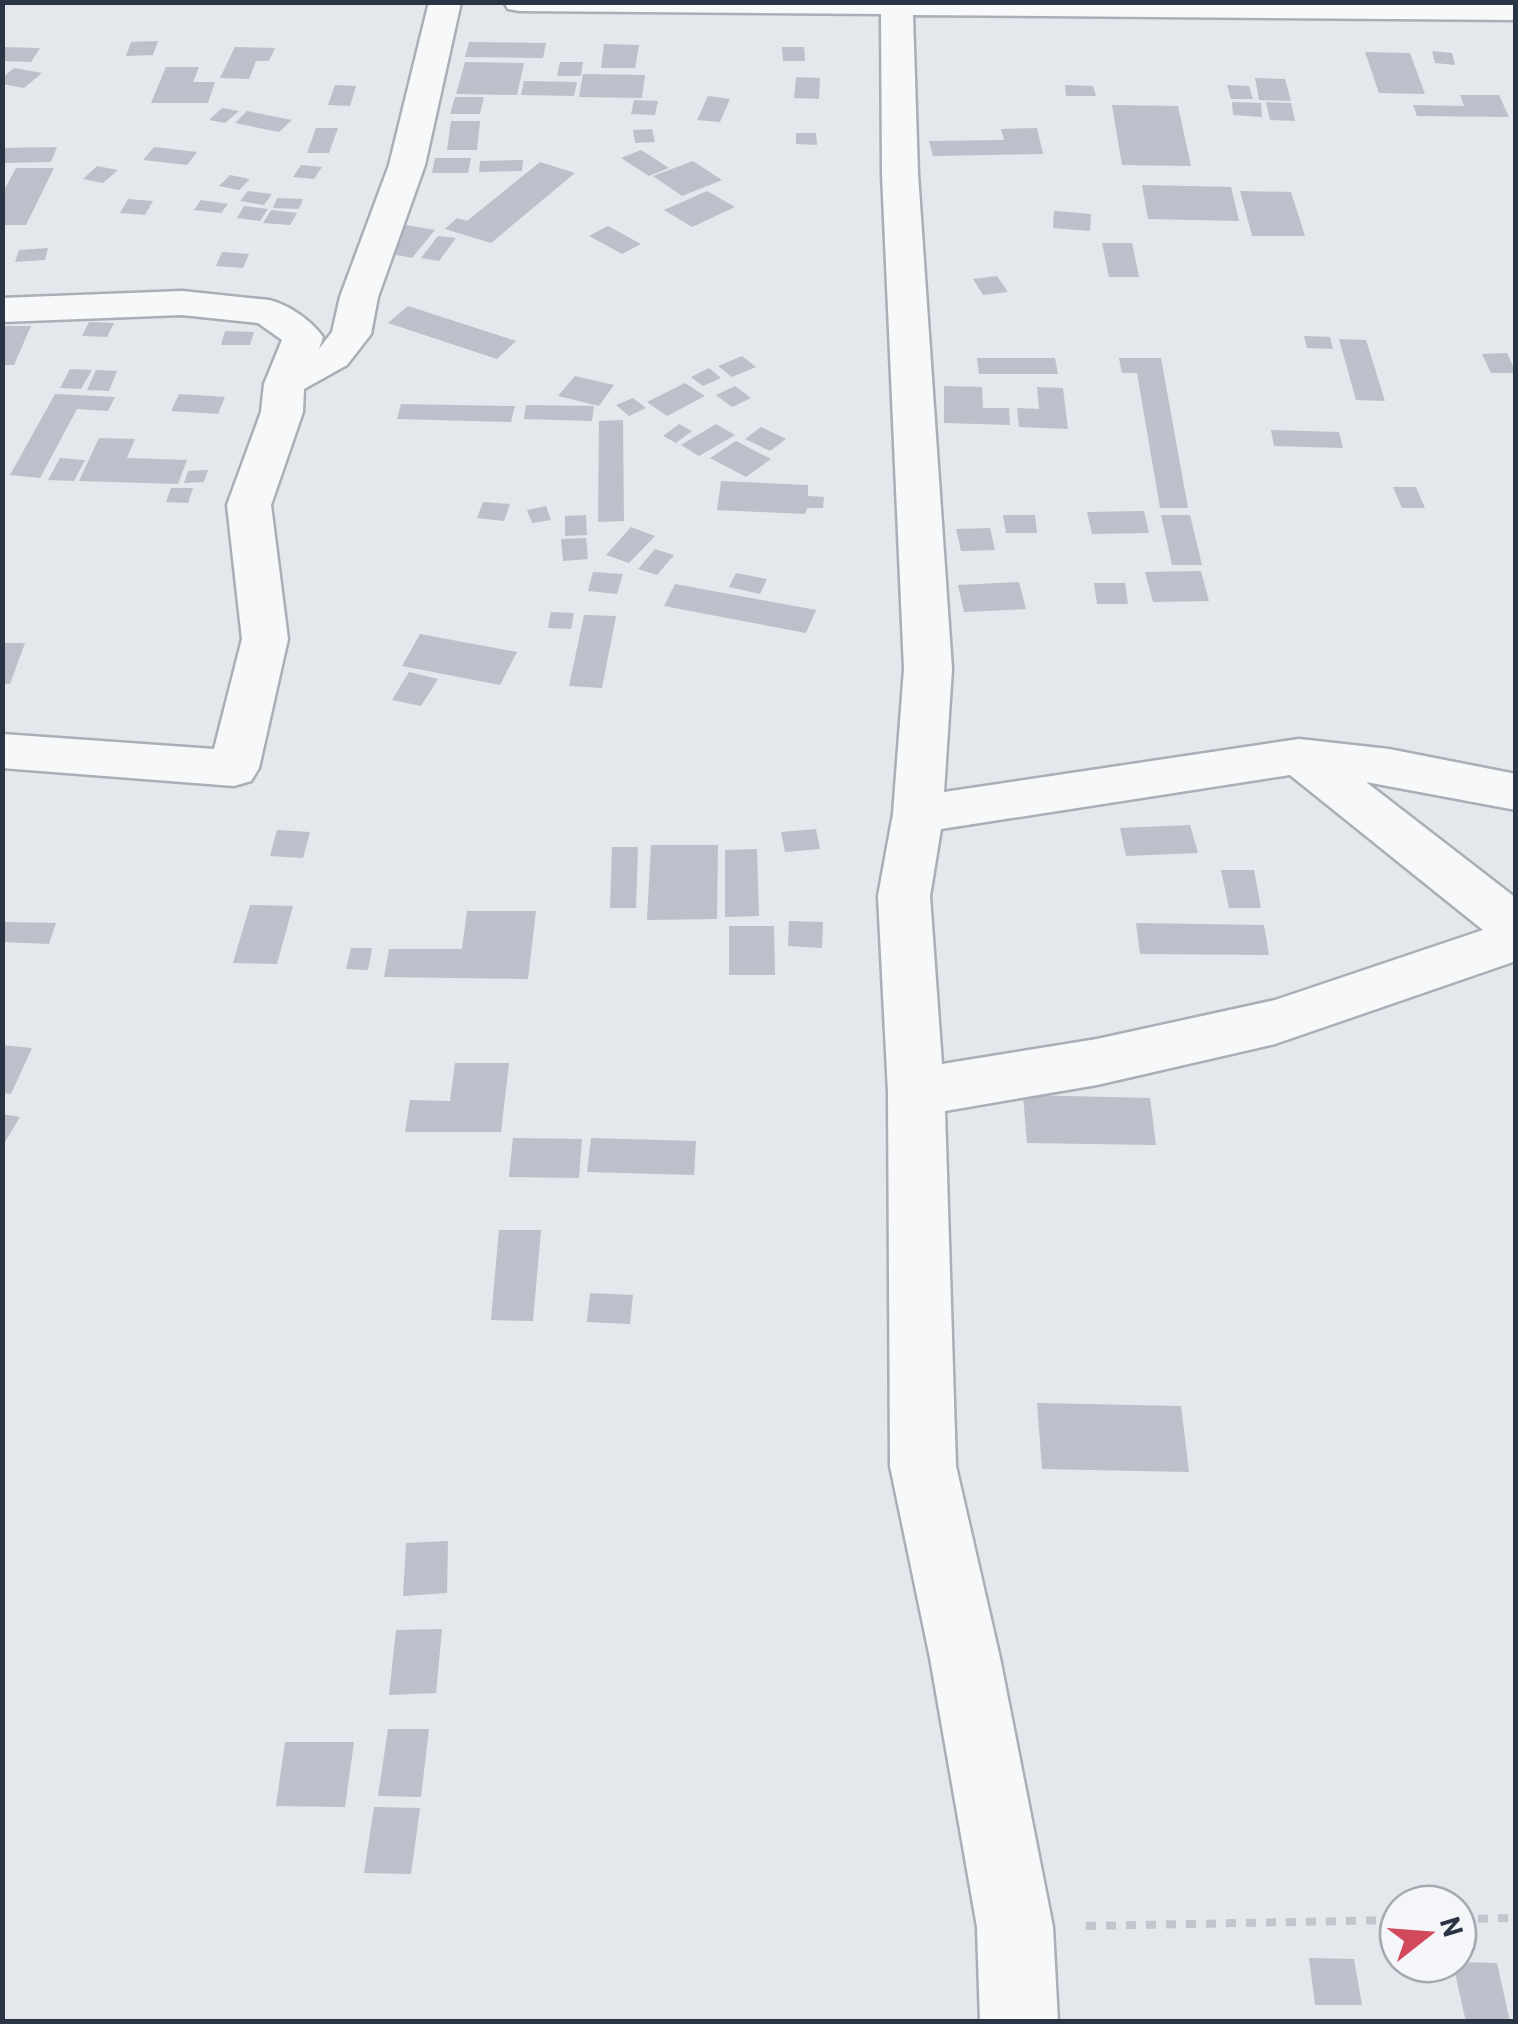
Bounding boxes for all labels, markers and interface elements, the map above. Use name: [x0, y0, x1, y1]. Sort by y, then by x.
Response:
north arrow: [1378, 1884, 1478, 1984]
text: N: [1434, 1913, 1472, 1940]

